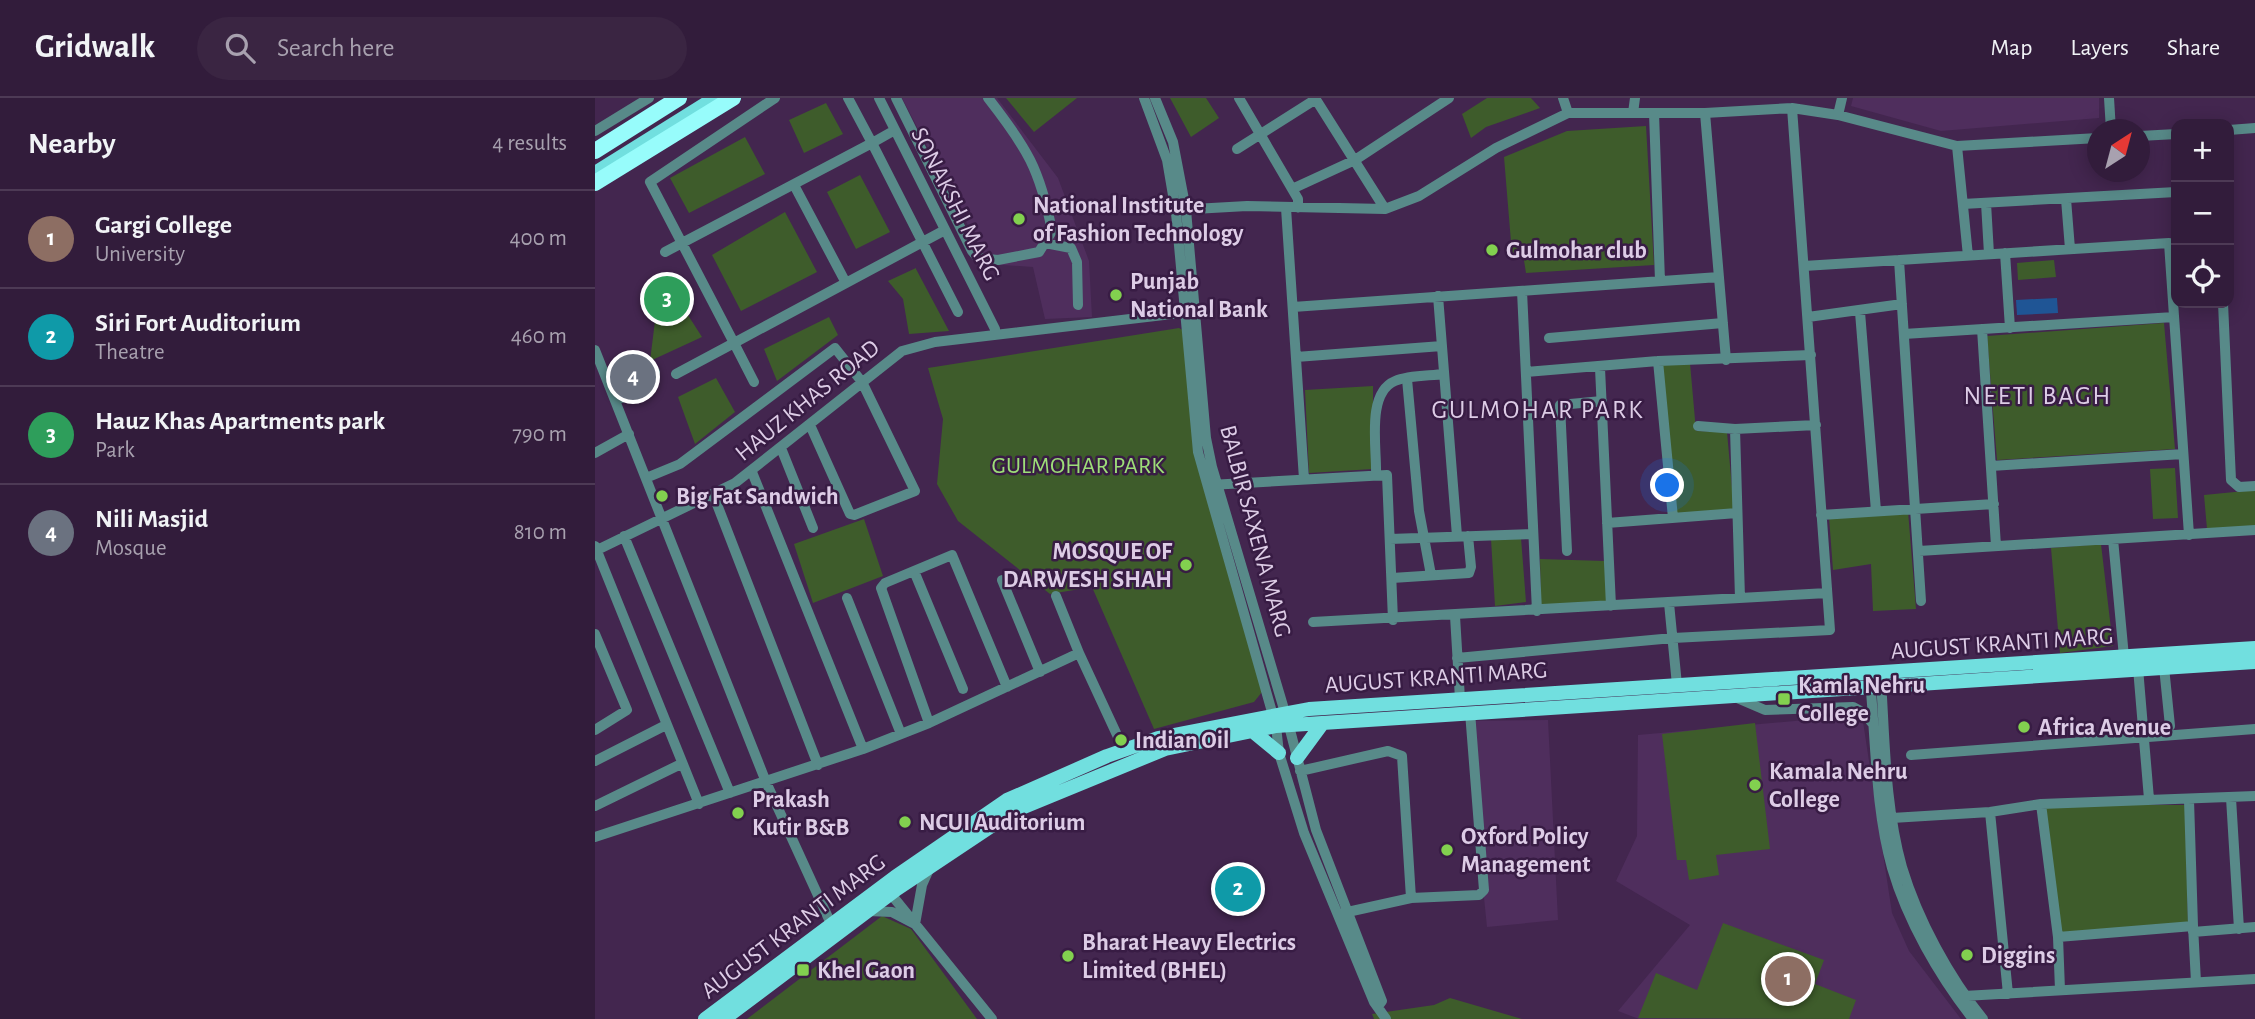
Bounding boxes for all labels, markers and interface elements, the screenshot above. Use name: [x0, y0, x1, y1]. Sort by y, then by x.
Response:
search box: [197, 17, 687, 80]
icon: search: [221, 29, 259, 67]
text: Gridwalk: [35, 31, 155, 64]
text: Search here: [277, 35, 395, 61]
text: Map: [1990, 36, 2032, 60]
text: Layers: [2070, 36, 2129, 60]
text: Share: [2167, 36, 2220, 60]
north arrow: [2087, 119, 2150, 182]
map controls: [2171, 119, 2234, 308]
button: +: [2171, 119, 2234, 182]
street label: SONAKSHI MARG: [906, 124, 1004, 285]
text: Nearby: [28, 129, 116, 159]
text: 4 results: [492, 132, 567, 155]
button: −: [2171, 182, 2234, 245]
place label: National Institute of Fashion Technology: [1033, 194, 1244, 246]
marker: National Institute of Fashion Technology: [1011, 211, 1027, 227]
text: Gargi College: [95, 212, 232, 238]
text: 1: [47, 227, 55, 250]
text: 400 m: [509, 227, 567, 250]
place label: Gulmohar club: [1506, 239, 1647, 263]
marker: Gulmohar club: [1484, 242, 1500, 258]
text: University: [95, 243, 185, 266]
button: locate: [2171, 245, 2234, 308]
place label: Punjab National Bank: [1130, 270, 1268, 322]
pin: 3: [644, 273, 690, 325]
marker: Punjab National Bank: [1108, 287, 1124, 303]
text: Siri Fort Auditorium: [95, 310, 301, 336]
text: 2: [46, 325, 56, 348]
text: 460 m: [511, 325, 567, 348]
street label: HAUZ KHAS ROAD: [731, 336, 884, 466]
text: Theatre: [95, 341, 165, 364]
pin: 4: [610, 351, 656, 403]
district label: NEETI BAGH: [1964, 383, 2112, 409]
district label: GULMOHAR PARK: [1431, 397, 1645, 423]
text: Hauz Khas Apartments park: [95, 408, 385, 434]
text: 3: [46, 423, 56, 446]
text: 790 m: [512, 423, 567, 446]
street label: BALBIR SAXENA MARG: [1215, 423, 1295, 640]
text: Park: [95, 439, 135, 462]
park label: GULMOHAR PARK: [992, 454, 1165, 478]
your location: [1650, 468, 1684, 502]
place label: Big Fat Sandwich: [676, 485, 839, 509]
marker: Big Fat Sandwich: [654, 488, 670, 504]
text: Nili Masjid: [95, 506, 208, 532]
text: 4: [45, 521, 57, 544]
text: 810 m: [514, 521, 567, 544]
text: Mosque: [95, 537, 167, 560]
place label: MOSQUE OF DARWESH SHAH: [1003, 540, 1173, 592]
marker: MOSQUE OF DARWESH SHAH: [1178, 557, 1194, 573]
street label: AUGUST KRANTI MARG: [1890, 624, 2114, 664]
street label: AUGUST KRANTI MARG: [1324, 658, 1548, 698]
place label: Kamla Nehru College: [1798, 674, 1926, 726]
marker: Kamla Nehru College: [1776, 691, 1792, 707]
place label: Africa Avenue: [2038, 716, 2171, 740]
marker: Africa Avenue: [2016, 719, 2032, 735]
place label: Indian Oil: [1135, 729, 1229, 753]
marker: Indian Oil: [1113, 732, 1129, 748]
place label: Kamala Nehru College: [1769, 760, 1908, 812]
marker: Kamala Nehru College: [1747, 777, 1763, 793]
place label: Prakash Kutir B&B: [752, 788, 849, 840]
marker: Prakash Kutir B&B: [730, 805, 746, 821]
place label: NCUI Auditorium: [919, 811, 1085, 835]
marker: NCUI Auditorium: [897, 814, 913, 830]
place label: Oxford Policy Management: [1461, 825, 1590, 877]
marker: Oxford Policy Management: [1439, 842, 1455, 858]
street label: AUGUST KRANTI MARG: [697, 850, 890, 1004]
pin: 2: [1215, 863, 1261, 915]
place label: Bharat Heavy Electrics Limited (BHEL): [1082, 931, 1296, 983]
place label: Diggins: [1981, 944, 2055, 968]
marker: Diggins: [1959, 947, 1975, 963]
marker: Bharat Heavy Electrics Limited (BHEL): [1060, 948, 1076, 964]
pin: 1: [1765, 953, 1811, 1005]
place label: Khel Gaon: [817, 959, 915, 983]
marker: Khel Gaon: [795, 962, 811, 978]

